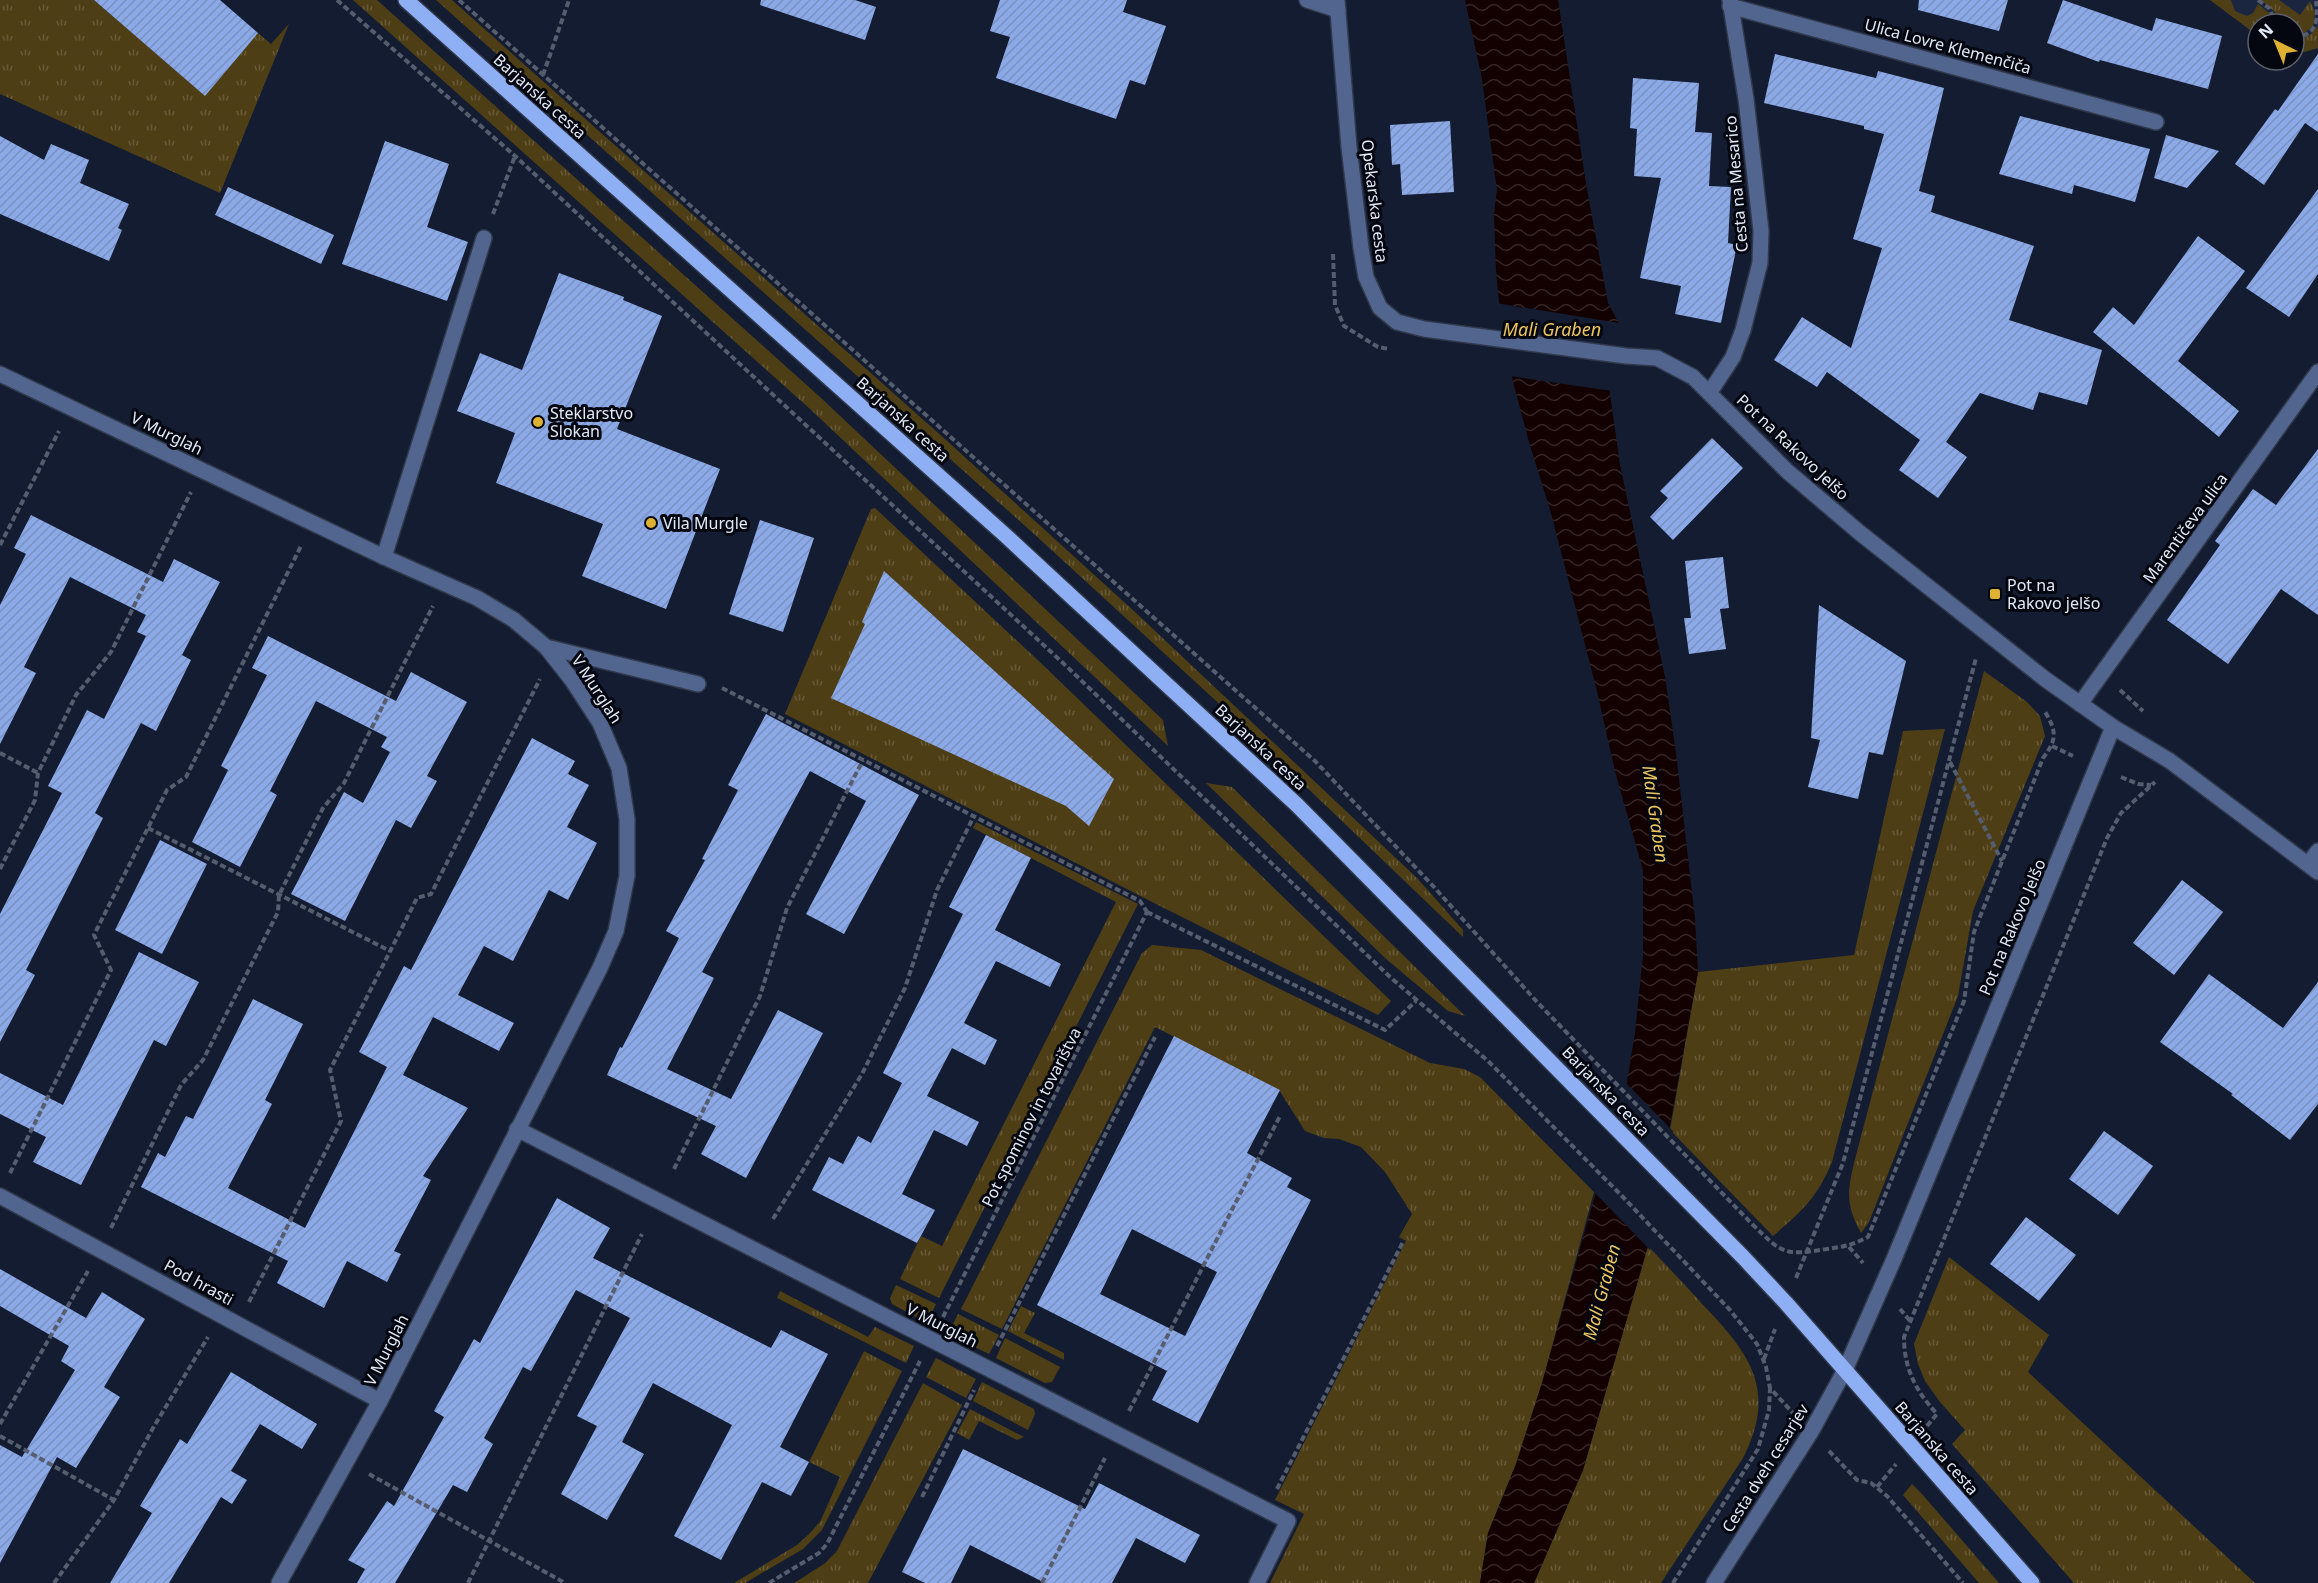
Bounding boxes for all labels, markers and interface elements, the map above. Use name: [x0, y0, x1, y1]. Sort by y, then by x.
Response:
north arrow: [2246, 12, 2306, 72]
street label: Ulica Lovre Klemenčiča: [1862, 13, 2034, 79]
text: N: [2254, 19, 2278, 44]
street label: Barjanska cesta: [489, 49, 591, 143]
street label: Cesta na Mesarico: [1719, 115, 1753, 253]
street label: Opekarska cesta: [1357, 138, 1393, 264]
water label: Mali Graben: [1503, 317, 1601, 341]
street label: Barjanska cesta: [852, 372, 954, 466]
street label: Pot na Rakovo Jelšo: [1732, 389, 1854, 505]
place label: Steklarstvo Slokan: [550, 402, 633, 442]
street label: V Murglah: [127, 406, 207, 460]
marker: Steklarstvo Slokan: [531, 415, 545, 429]
street label: Marentičeva ulica: [2138, 469, 2232, 587]
place label: Vila Murgle: [663, 512, 748, 534]
marker: Vila Murgle: [644, 516, 658, 530]
place label: Pot na Rakovo jelšo: [2007, 574, 2100, 614]
marker: Pot na Rakovo jelšo: [1988, 587, 2002, 601]
street label: V Murglah: [567, 651, 627, 727]
street label: Barjanska cesta: [1211, 699, 1311, 795]
water label: Mali Graben: [1637, 764, 1675, 864]
street label: Pot na Rakovo Jelšo: [1973, 856, 2051, 998]
street label: Pot spominov in tovarištva: [976, 1023, 1086, 1211]
street label: Barjanska cesta: [1557, 1041, 1655, 1141]
water label: Mali Graben: [1577, 1241, 1625, 1343]
street label: Pod hrasti: [160, 1254, 238, 1310]
street label: V Murglah: [903, 1298, 981, 1352]
street label: V Murglah: [359, 1311, 413, 1389]
street label: Barjanska cesta: [1890, 1396, 1984, 1500]
street label: Cesta dveh cesarjev: [1717, 1399, 1814, 1536]

